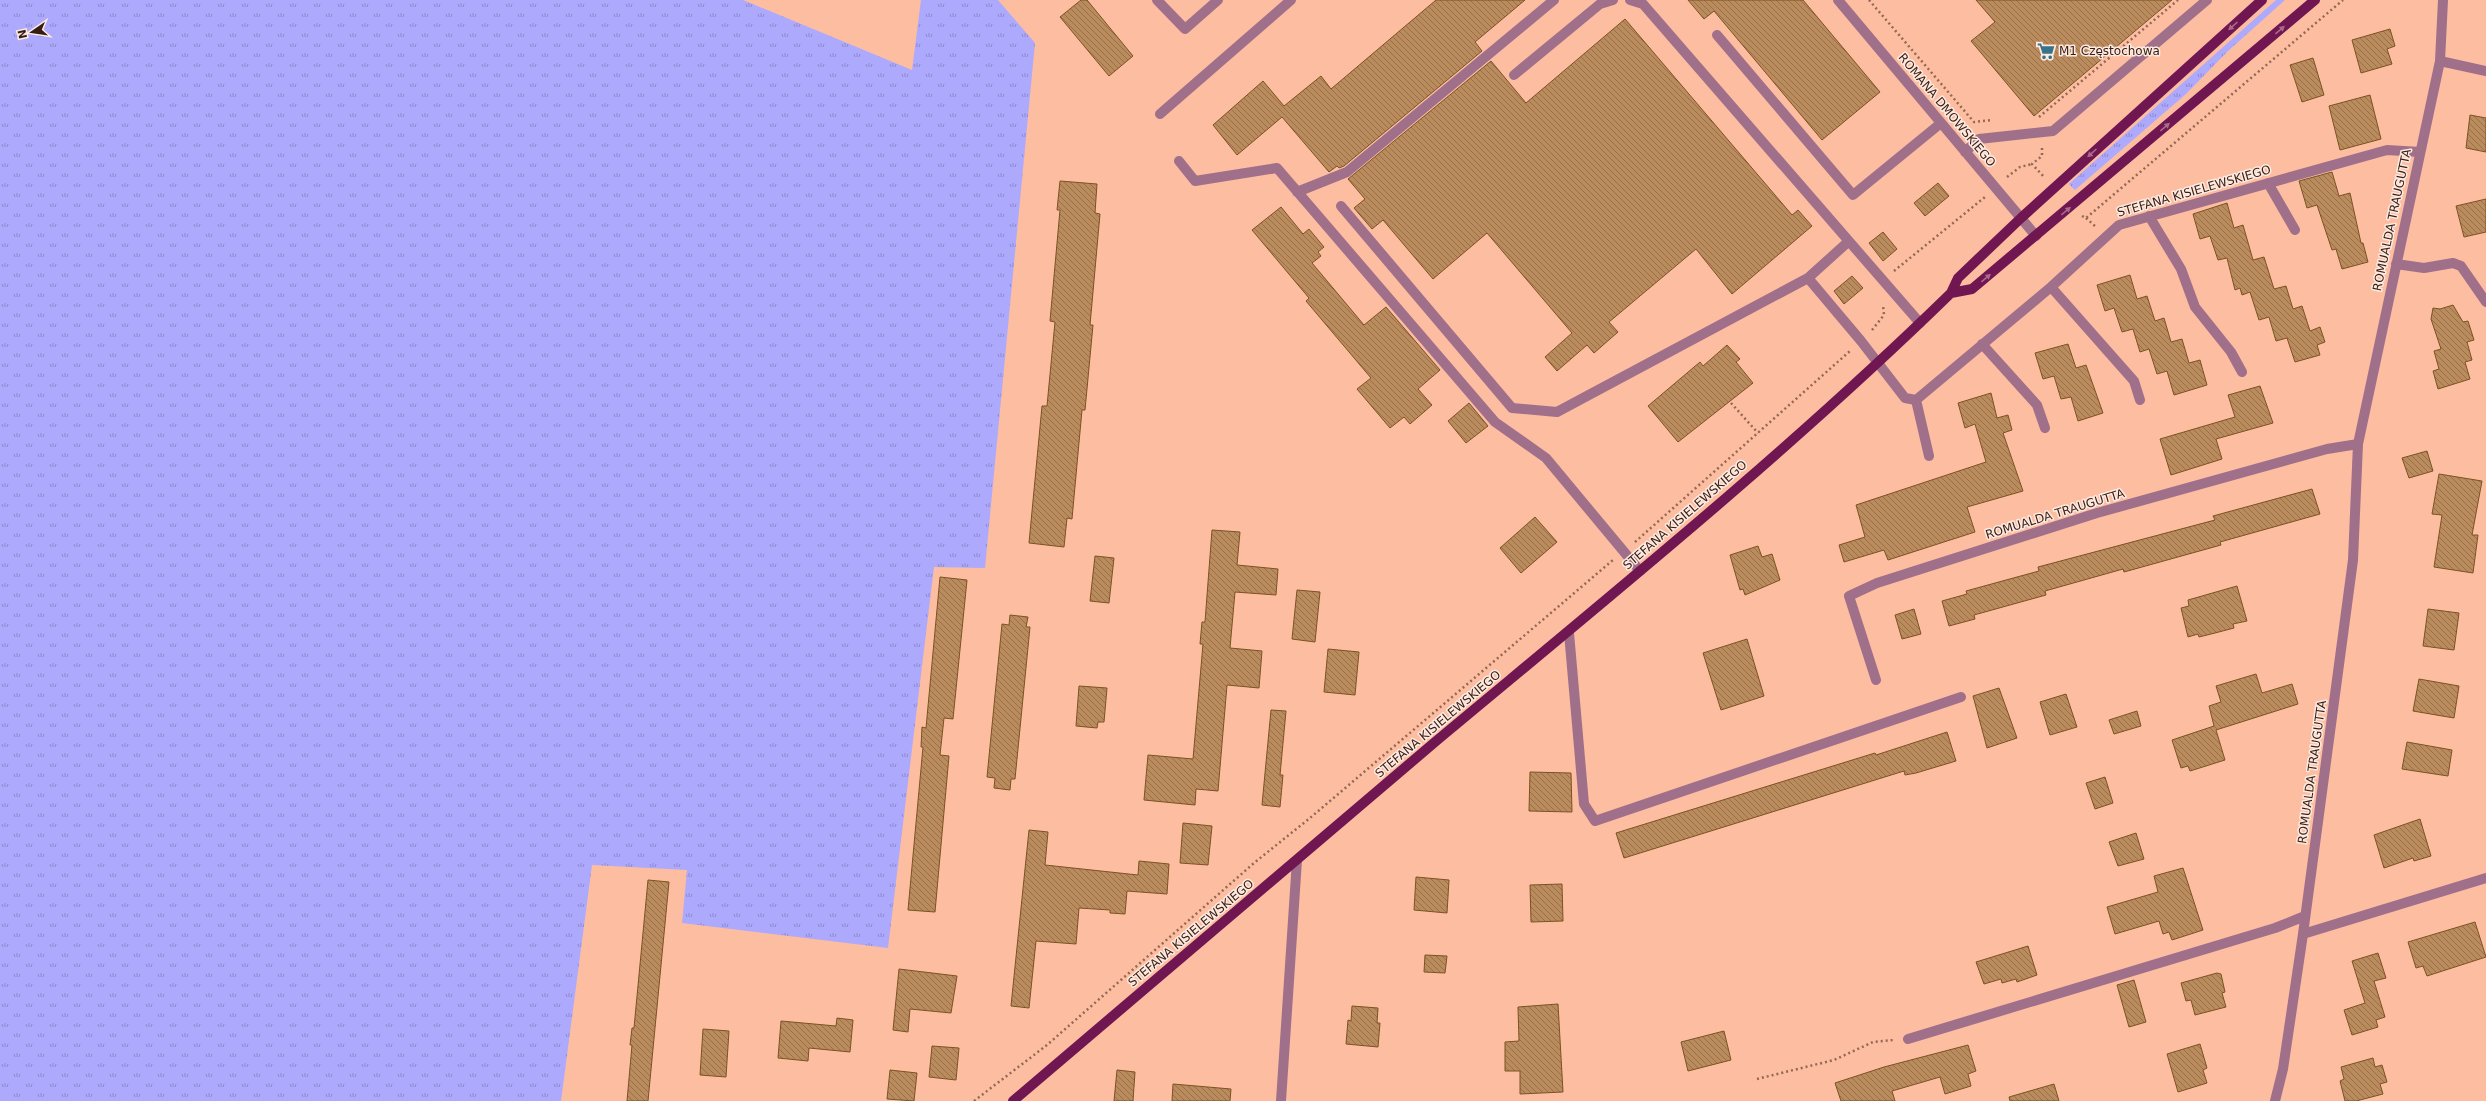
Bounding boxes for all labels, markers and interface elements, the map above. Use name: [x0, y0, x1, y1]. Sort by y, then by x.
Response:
north arrow: [12, 12, 52, 52]
one-way arrow: [2229, 21, 2238, 30]
one-way arrow: [2275, 25, 2285, 34]
text: N: [15, 28, 30, 40]
supermarket icon: M1 Częstochowa: [2036, 41, 2056, 61]
place label: M1 Częstochowa: [2059, 44, 2160, 58]
street label: ROMANA DMOWSKIEGO: [1895, 50, 1999, 170]
one-way arrow: [2160, 122, 2170, 131]
street label: ROMUALDA TRAUGUTTA: [2370, 147, 2414, 292]
one-way arrow: [2088, 148, 2097, 157]
street label: STEFANA KISIELEWSKIEGO: [2116, 162, 2272, 220]
one-way arrow: [2060, 207, 2071, 215]
one-way arrow: [1980, 273, 1991, 282]
street label: STEFANA KISIELEWSKIEGO: [1620, 458, 1750, 572]
street label: ROMUALDA TRAUGUTTA: [1984, 486, 2127, 542]
street label: STEFANA KISIELEWSKIEGO: [1373, 667, 1503, 781]
street label: ROMUALDA TRAUGUTTA: [2295, 699, 2329, 845]
street label: STEFANA KISIELEWSKIEGO: [1126, 876, 1256, 990]

